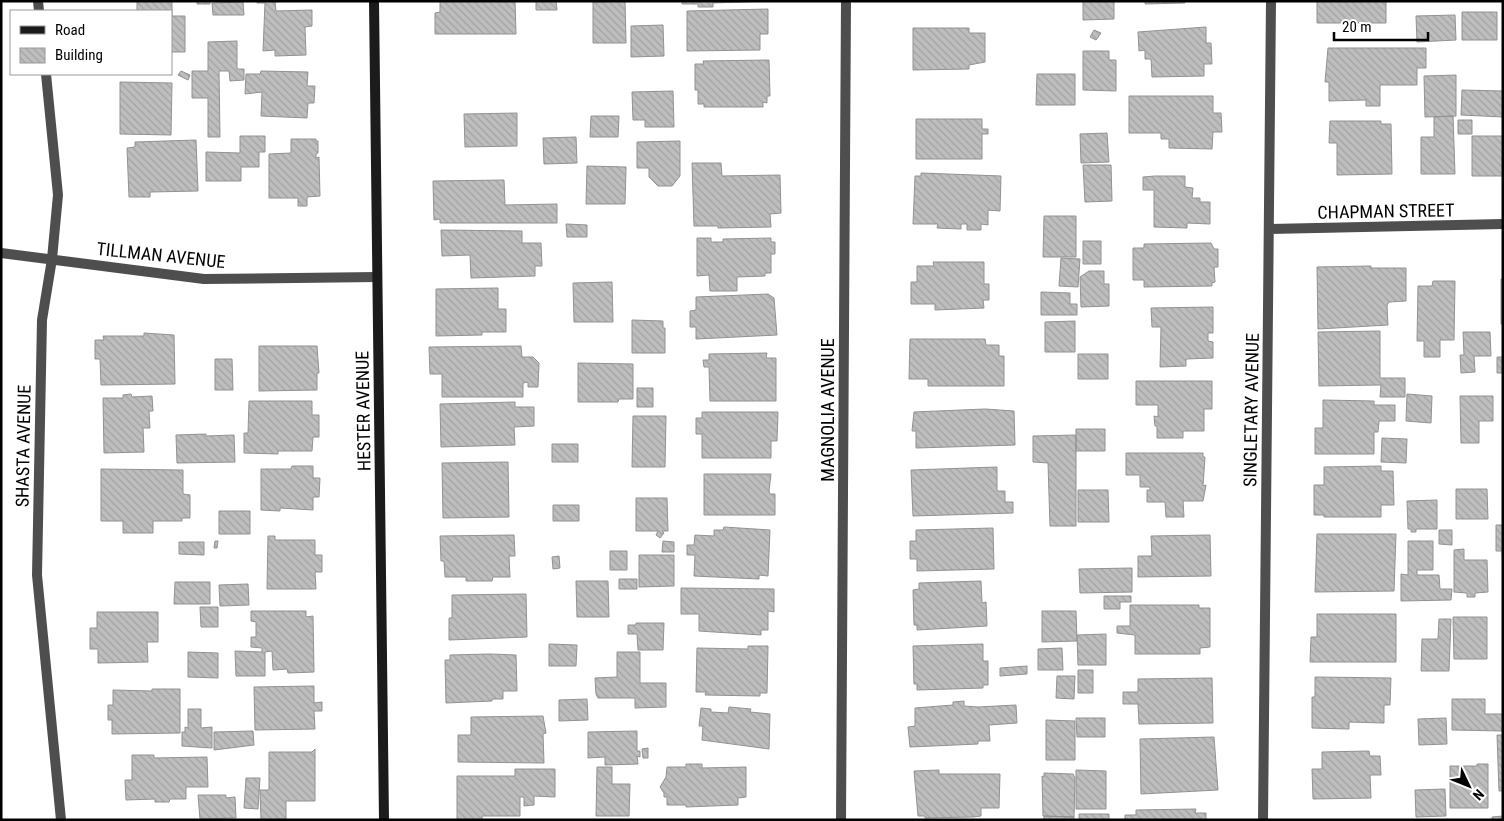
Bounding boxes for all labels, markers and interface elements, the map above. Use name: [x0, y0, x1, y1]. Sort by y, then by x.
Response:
legend: [10, 10, 172, 75]
scale bar: [1334, 10, 1428, 42]
text: 20 m: [1342, 18, 1372, 36]
text: Road: [55, 21, 85, 39]
text: Building: [55, 46, 103, 64]
street label: CHAPMAN STREET: [1317, 199, 1455, 223]
street label: TILLMAN AVENUE: [96, 238, 226, 272]
street label: SINGLETARY AVENUE: [1239, 333, 1263, 487]
street label: MAGNOLIA AVENUE: [817, 338, 838, 482]
street label: HESTER AVENUE: [351, 351, 375, 471]
street label: SHASTA AVENUE: [11, 385, 35, 507]
north arrow: [1444, 761, 1494, 811]
text: N: [1470, 786, 1487, 803]

